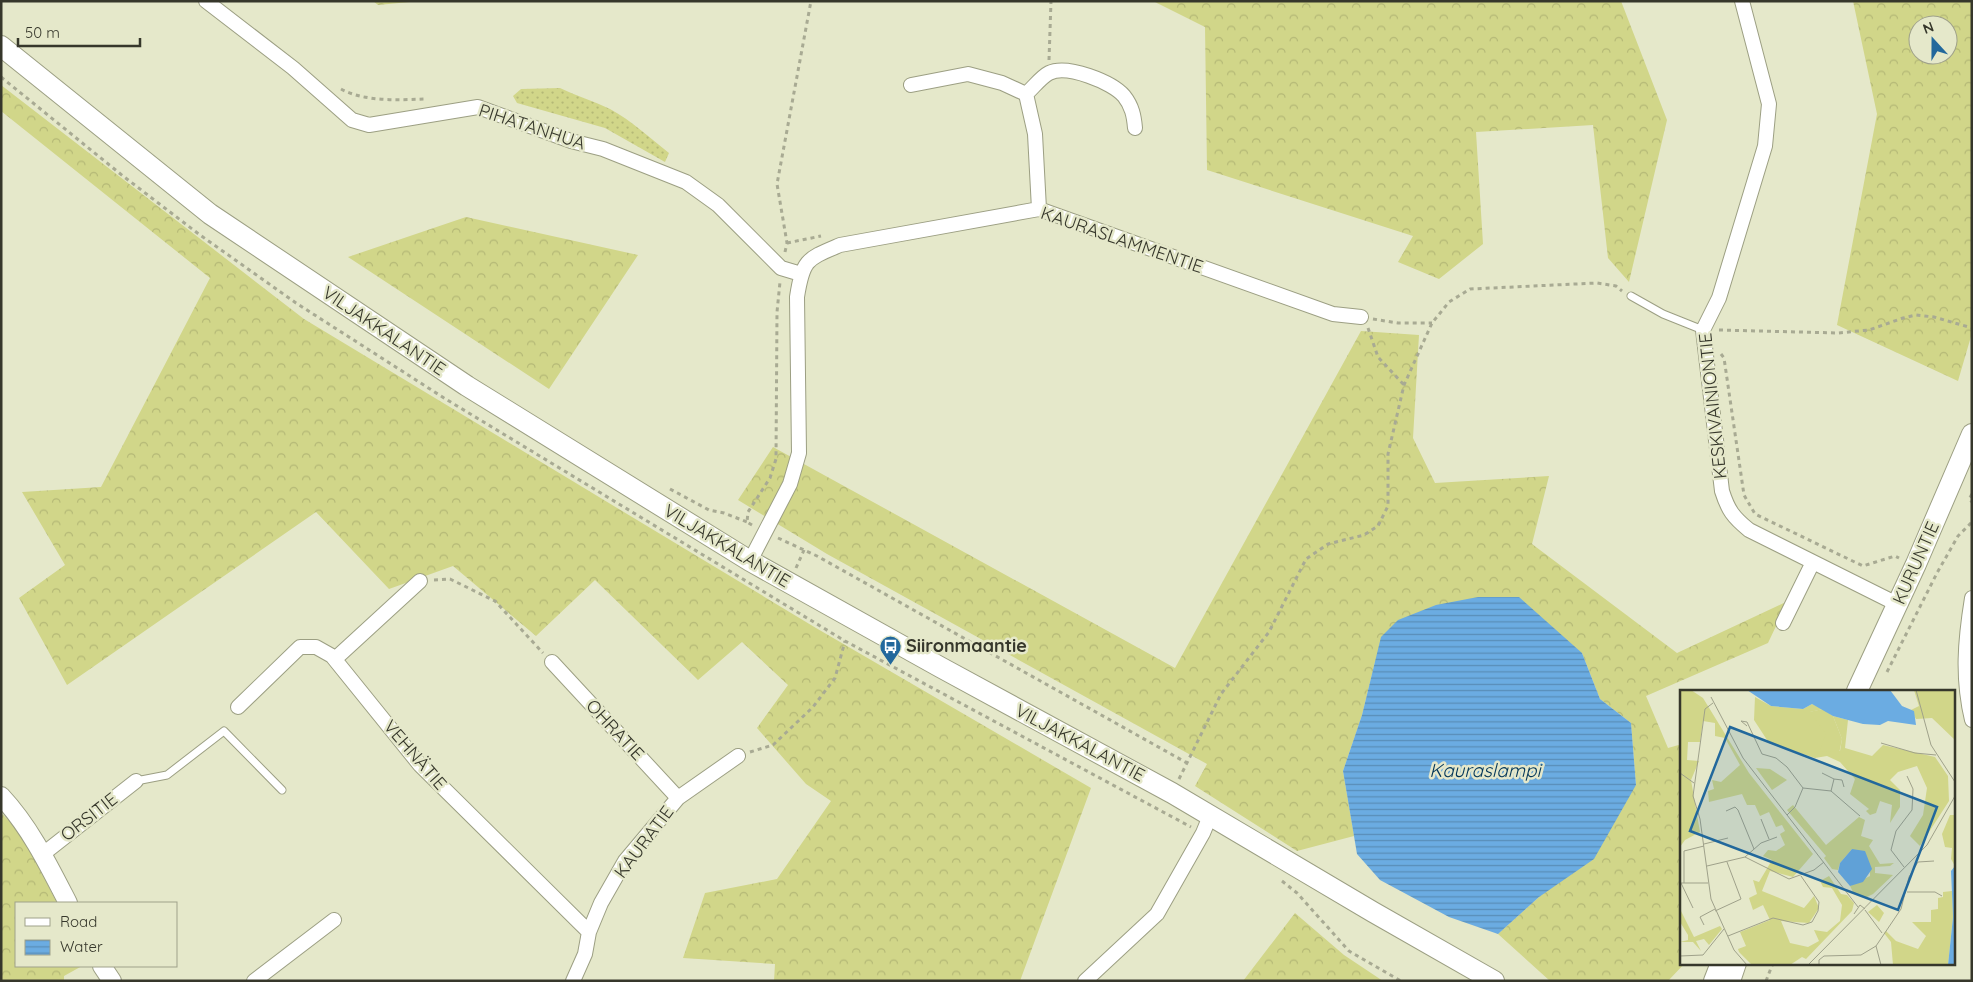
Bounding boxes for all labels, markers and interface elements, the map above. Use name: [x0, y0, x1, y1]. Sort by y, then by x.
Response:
scale bar: [18, 15, 140, 47]
north arrow: [1908, 15, 1958, 65]
text: N: [1920, 18, 1936, 38]
text: 50 m: [25, 23, 60, 42]
street label: PIHATANHUA: [476, 98, 589, 155]
street label: KAURASLAMMENTIE: [1038, 201, 1206, 278]
street label: VILJAKKALANTIE: [318, 281, 450, 380]
street label: KESKIVAINIONTIE: [1693, 332, 1732, 480]
street label: VILJAKKALANTIE: [660, 499, 795, 592]
street label: KURUNTIE: [1887, 518, 1944, 608]
bus stop icon: Siironmaantie: [878, 634, 902, 665]
place label: Siironmaantie: [906, 634, 1027, 657]
inset map: [1680, 690, 1956, 964]
street label: OHRATIE: [581, 694, 649, 765]
street label: VILJAKKALANTIE: [1011, 699, 1149, 786]
street label: VEHNÄTIE: [379, 715, 452, 794]
water label: Kauraslampi: [1429, 758, 1543, 782]
street label: ORSITIE: [56, 787, 122, 846]
street label: KAURATIE: [609, 801, 678, 883]
legend: [15, 902, 178, 967]
text: Road: [60, 912, 97, 931]
text: Water: [60, 937, 103, 956]

